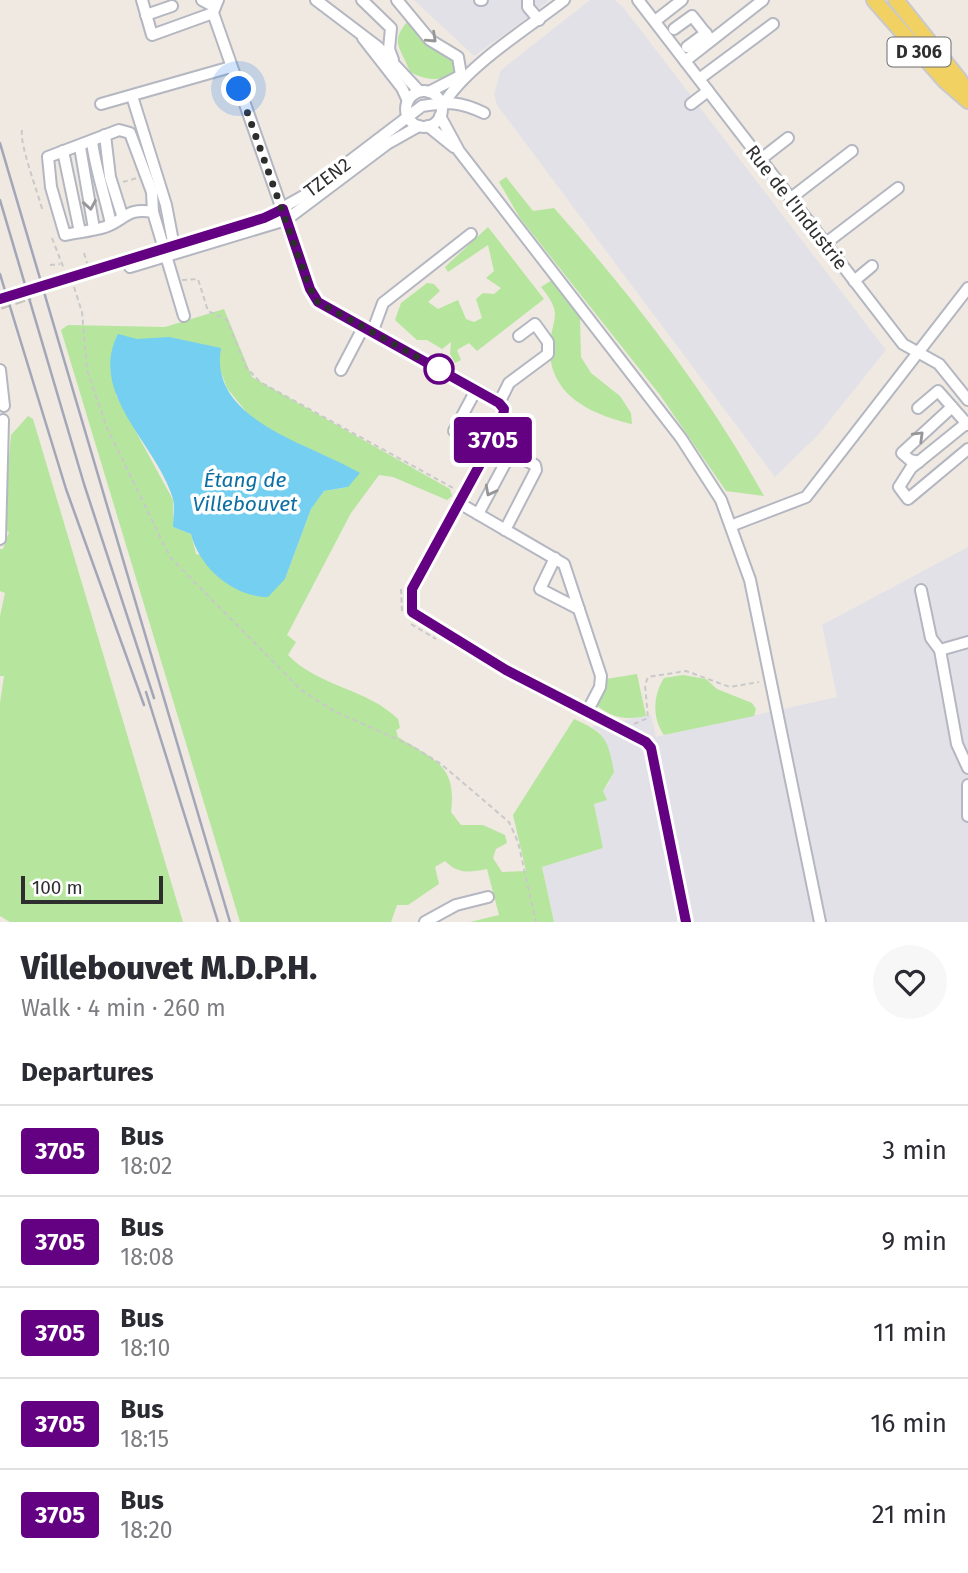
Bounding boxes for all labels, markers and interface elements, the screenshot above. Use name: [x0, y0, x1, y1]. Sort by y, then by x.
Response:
one-way arrow: [424, 30, 437, 42]
road number: D 306: [888, 38, 950, 66]
your location: [221, 71, 256, 106]
street label: Rue de l'Industrie: [741, 140, 852, 274]
street label: TZEN2: [300, 153, 355, 202]
one-way arrow: [82, 199, 97, 211]
unlabelled marker: [424, 354, 454, 384]
line badge: 3705: [444, 417, 542, 463]
text: 3705: [468, 426, 518, 454]
one-way arrow: [911, 432, 924, 445]
water label: Étang de Villebouvet: [192, 467, 298, 517]
one-way arrow: [485, 484, 499, 497]
scale bar: [21, 873, 163, 905]
text: 100 m: [32, 876, 83, 899]
button: heart: [873, 945, 947, 1019]
text: Villebouvet M.D.P.H.: [21, 948, 317, 988]
text: Walk · 4 min · 260 m: [21, 994, 226, 1022]
text: Departures: [21, 1057, 154, 1088]
text: Bus: [120, 1121, 164, 1152]
text: 3 min: [882, 1135, 947, 1166]
text: 3705: [35, 1137, 85, 1165]
text: 18:02: [120, 1152, 172, 1180]
text: Bus: [120, 1212, 164, 1243]
text: 9 min: [882, 1226, 947, 1257]
text: 3705: [35, 1228, 85, 1256]
text: 18:08: [120, 1243, 174, 1271]
text: Bus: [120, 1303, 164, 1334]
text: 11 min: [873, 1317, 947, 1348]
text: 3705: [35, 1319, 85, 1347]
text: 18:10: [120, 1334, 170, 1362]
text: Bus: [120, 1394, 164, 1425]
text: 16 min: [870, 1408, 947, 1439]
text: 3705: [35, 1410, 85, 1438]
text: 18:15: [120, 1425, 169, 1453]
text: Bus: [120, 1485, 164, 1516]
text: 21 min: [872, 1499, 947, 1530]
text: 3705: [35, 1501, 85, 1529]
text: 18:20: [120, 1516, 173, 1544]

